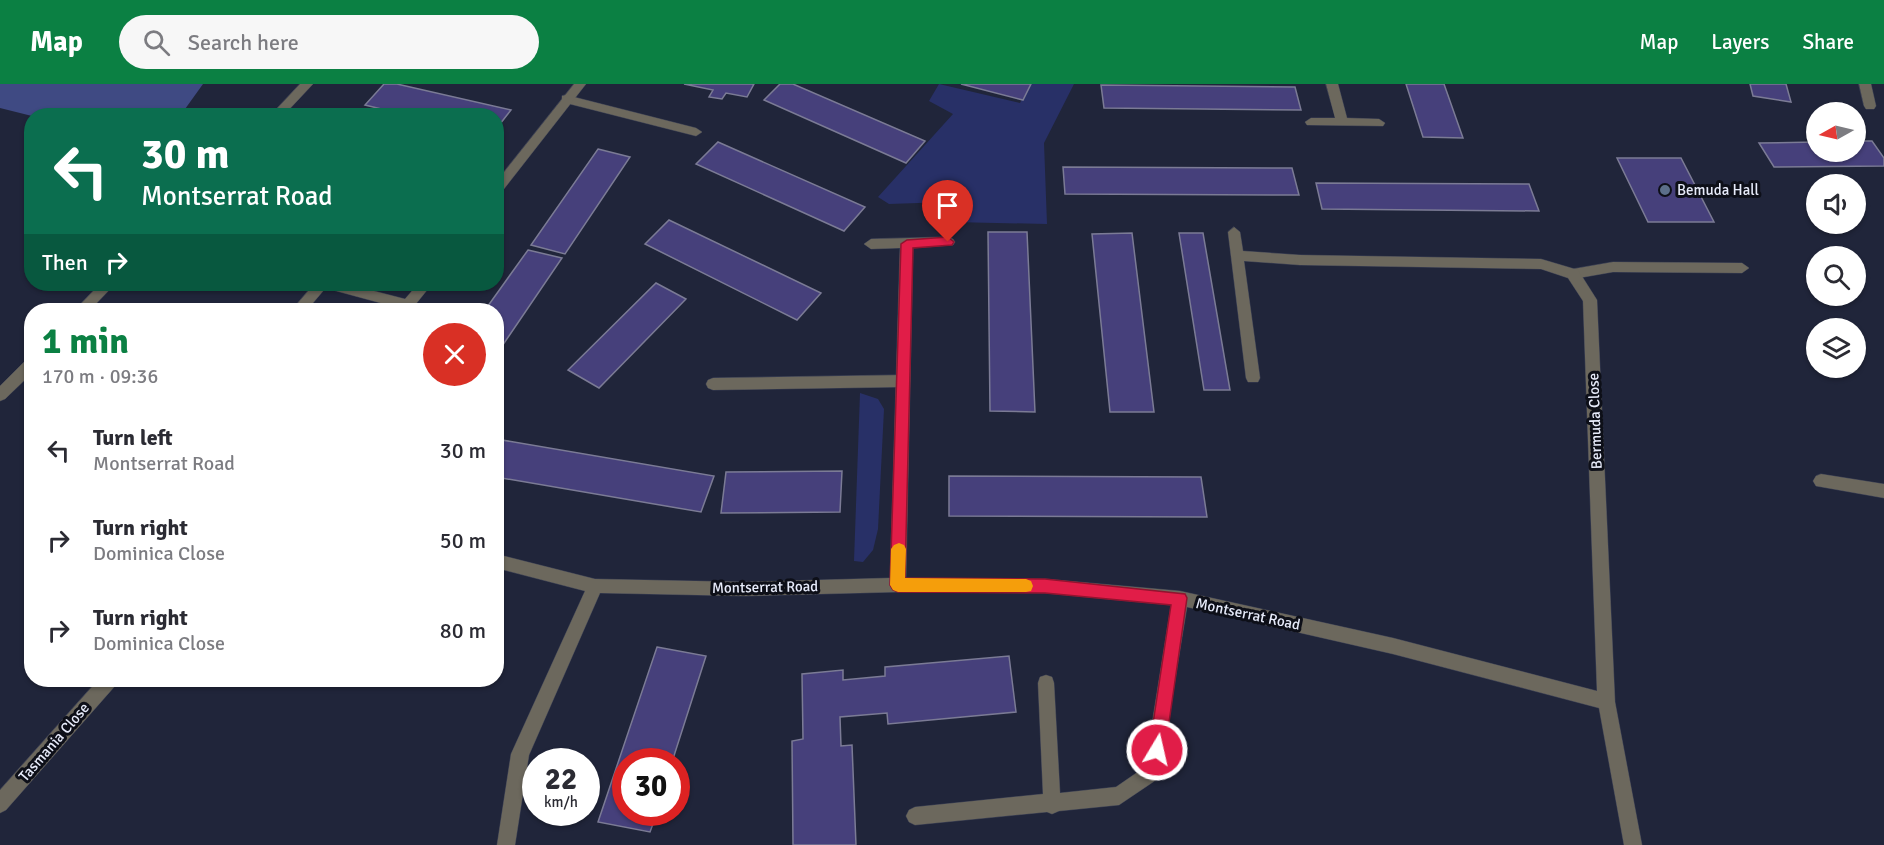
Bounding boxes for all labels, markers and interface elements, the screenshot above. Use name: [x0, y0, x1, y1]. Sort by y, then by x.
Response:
search box: [119, 15, 539, 69]
text: Map: [30, 25, 83, 59]
icon: search: [140, 26, 173, 59]
text: Search here: [188, 29, 299, 56]
text: Map: [1640, 29, 1678, 55]
text: Layers: [1711, 29, 1769, 55]
text: Share: [1802, 29, 1854, 55]
north arrow: [1806, 102, 1866, 162]
map controls: [1806, 102, 1866, 378]
text: 30 m: [141, 129, 230, 180]
icon: left: [42, 132, 120, 210]
button: sound: [1806, 174, 1866, 234]
text: Montserrat Road: [141, 180, 333, 213]
pin: [922, 180, 973, 242]
place label: Bemuda Hall: [1677, 181, 1759, 199]
marker: Bemuda Hall: [1658, 183, 1672, 197]
icon: arrive: [931, 189, 964, 222]
icon: right: [100, 246, 133, 279]
button: search: [1806, 246, 1866, 306]
text: Then: [42, 249, 88, 276]
button: layers: [1806, 318, 1866, 378]
text: 1 min: [42, 319, 129, 364]
button: close: [423, 323, 486, 386]
text: 170 m · 09:36: [42, 364, 158, 389]
street label: Bermuda Close: [1584, 373, 1606, 469]
text: Turn left: [93, 424, 173, 451]
icon: left: [42, 434, 75, 467]
text: 30 m: [440, 437, 486, 464]
text: Montserrat Road: [93, 451, 235, 476]
text: Turn right: [93, 514, 188, 541]
icon: right: [42, 524, 75, 557]
text: 50 m: [440, 527, 486, 554]
text: Dominica Close: [93, 541, 225, 566]
street label: Montserrat Road: [712, 577, 818, 597]
street label: Montserrat Road: [1194, 594, 1302, 634]
text: Turn right: [93, 604, 188, 631]
icon: right: [42, 614, 75, 647]
text: 80 m: [440, 617, 486, 644]
text: Dominica Close: [93, 631, 225, 656]
street label: Tasmania Close: [15, 699, 93, 785]
position arrow: [1125, 718, 1189, 782]
speed limit sign: 30: [612, 748, 690, 826]
text: 22: [545, 761, 577, 798]
text: km/h: [544, 793, 578, 811]

